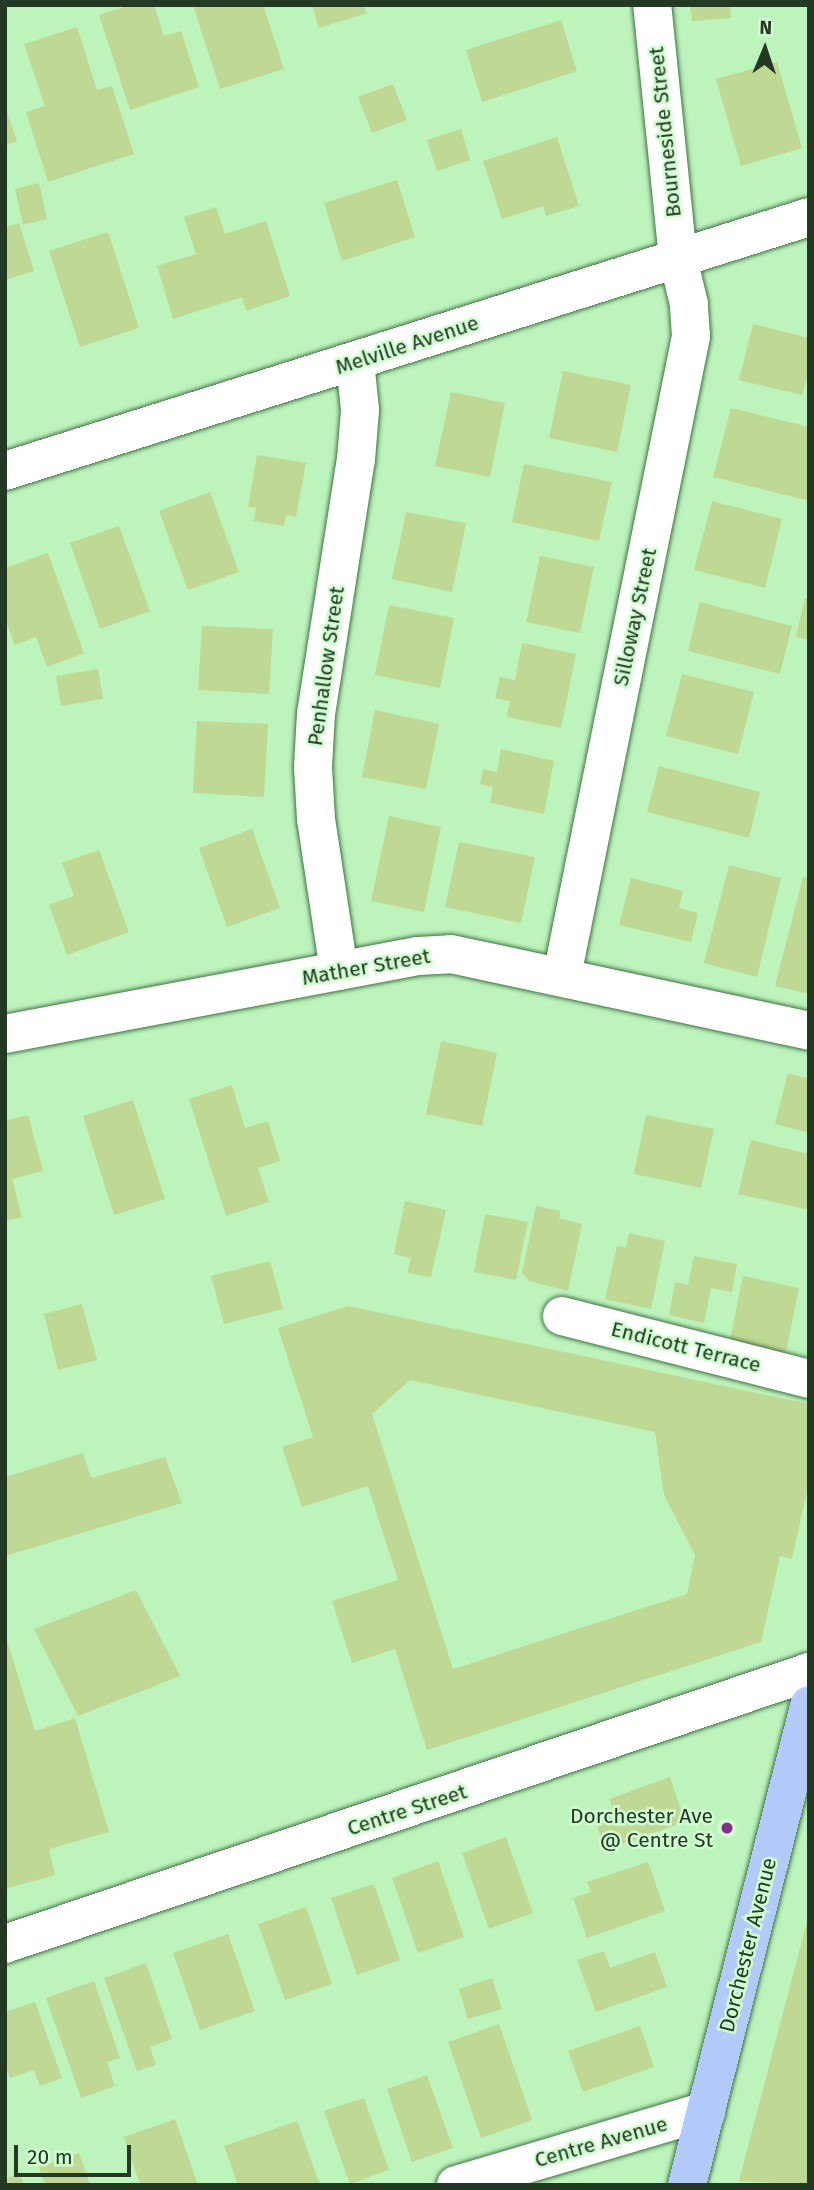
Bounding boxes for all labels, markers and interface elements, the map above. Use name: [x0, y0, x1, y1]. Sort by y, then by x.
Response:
north arrow: [730, 14, 800, 84]
text: N: [759, 16, 772, 39]
street label: Bourneside Street: [644, 45, 686, 219]
street label: Melville Avenue: [332, 310, 482, 380]
street label: Silloway Street: [608, 546, 662, 688]
street label: Penhallow Street: [302, 585, 350, 747]
street label: Mather Street: [300, 943, 432, 991]
street label: Endicott Terrace: [608, 1316, 764, 1378]
street label: Centre Street: [344, 1779, 470, 1841]
place label: Dorchester Ave @ Centre St: [570, 1803, 713, 1853]
marker: Dorchester Ave @ Centre St: [719, 1820, 735, 1836]
street label: Dorchester Avenue: [714, 1855, 782, 2035]
street label: Centre Avenue: [532, 2111, 670, 2173]
scale bar: [18, 2130, 135, 2174]
text: 20 m: [27, 2144, 73, 2170]

